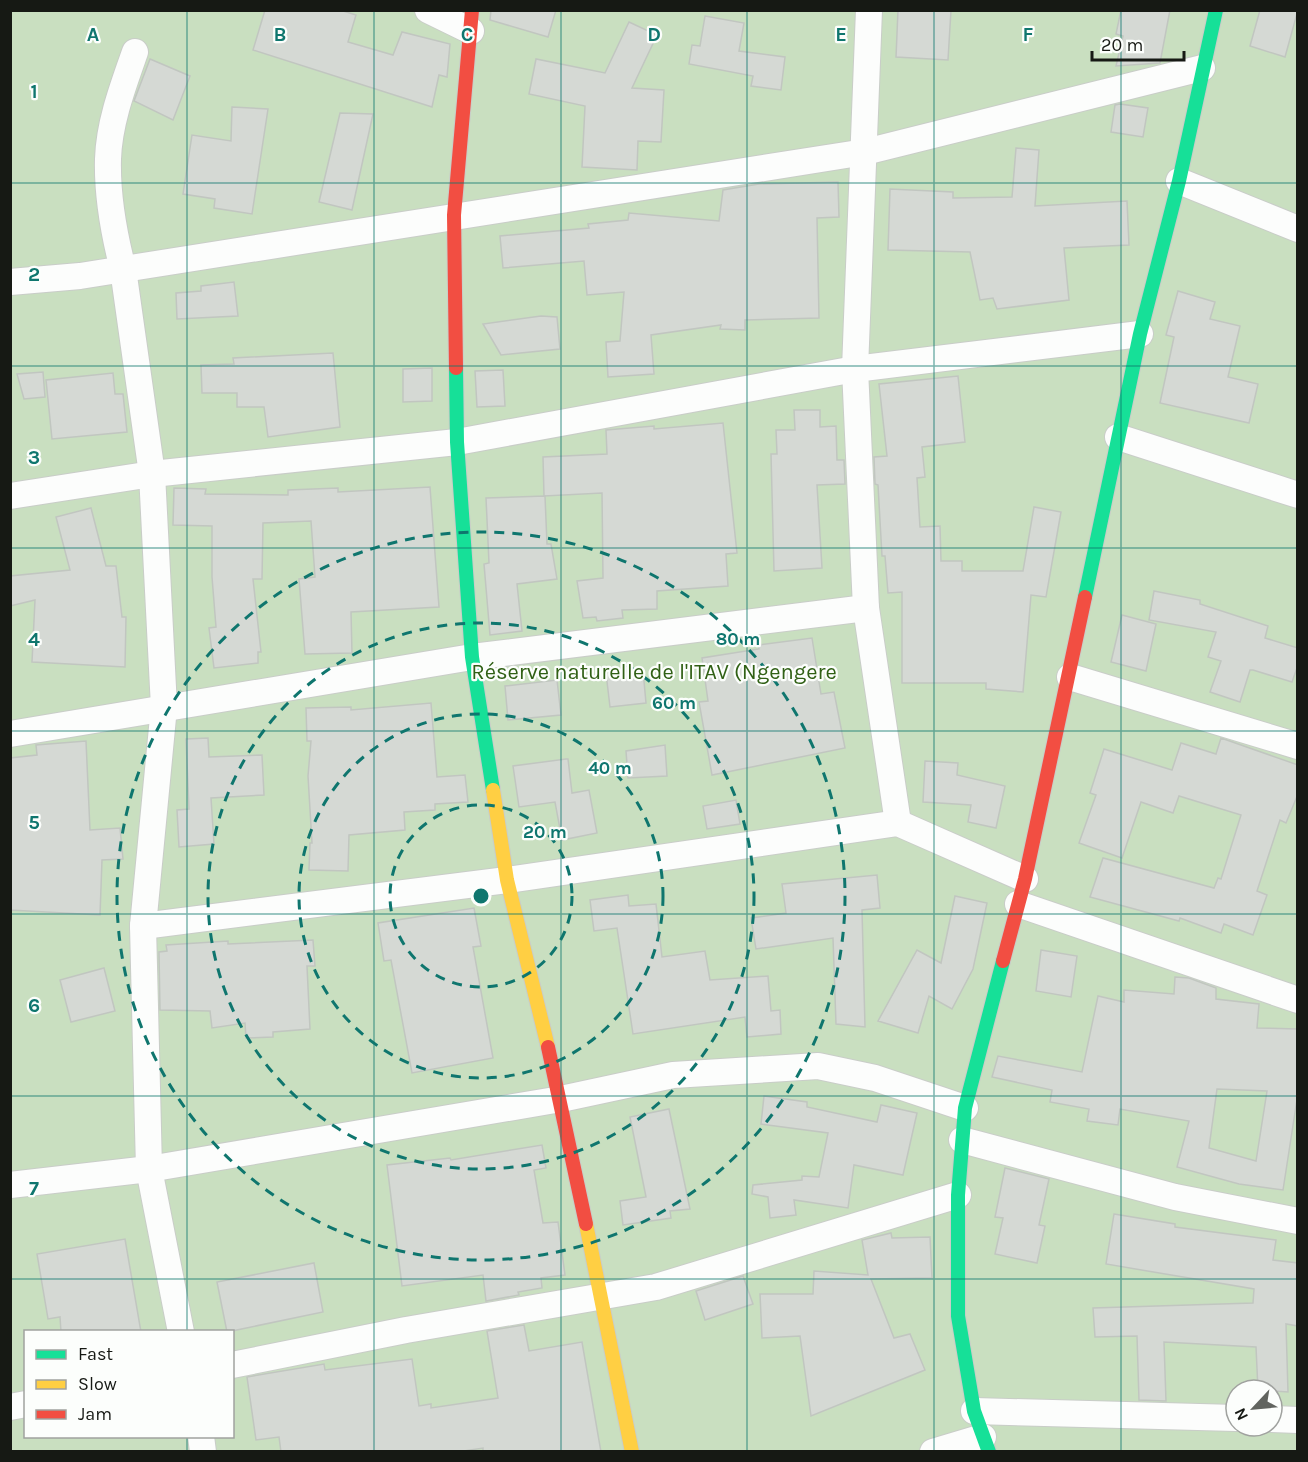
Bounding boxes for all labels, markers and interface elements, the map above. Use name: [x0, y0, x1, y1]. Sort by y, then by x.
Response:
text: A: [87, 23, 100, 46]
text: B: [274, 23, 286, 46]
text: C: [461, 23, 473, 46]
text: D: [647, 23, 661, 46]
text: E: [835, 23, 847, 46]
text: F: [1023, 23, 1034, 46]
scale bar: [1092, 24, 1184, 62]
text: 20 m: [1101, 34, 1143, 56]
text: 1: [30, 80, 38, 103]
text: 2: [28, 263, 40, 286]
text: 3: [28, 446, 40, 469]
text: 4: [28, 628, 40, 651]
text: 80 m: [716, 628, 760, 650]
park label: Réserve naturelle de l'ITAV (Ngengere: [471, 659, 837, 685]
text: 60 m: [652, 692, 696, 714]
text: 40 m: [588, 757, 632, 779]
text: 5: [28, 811, 40, 834]
text: 20 m: [523, 821, 567, 843]
centre of rings: [471, 886, 491, 906]
text: 6: [28, 994, 40, 1017]
text: 7: [29, 1177, 39, 1200]
legend: [24, 1330, 234, 1438]
text: Fast: [78, 1343, 113, 1365]
text: Slow: [78, 1373, 117, 1395]
north arrow: [1224, 1378, 1284, 1438]
text: Jam: [78, 1403, 112, 1425]
text: N: [1230, 1405, 1252, 1424]

